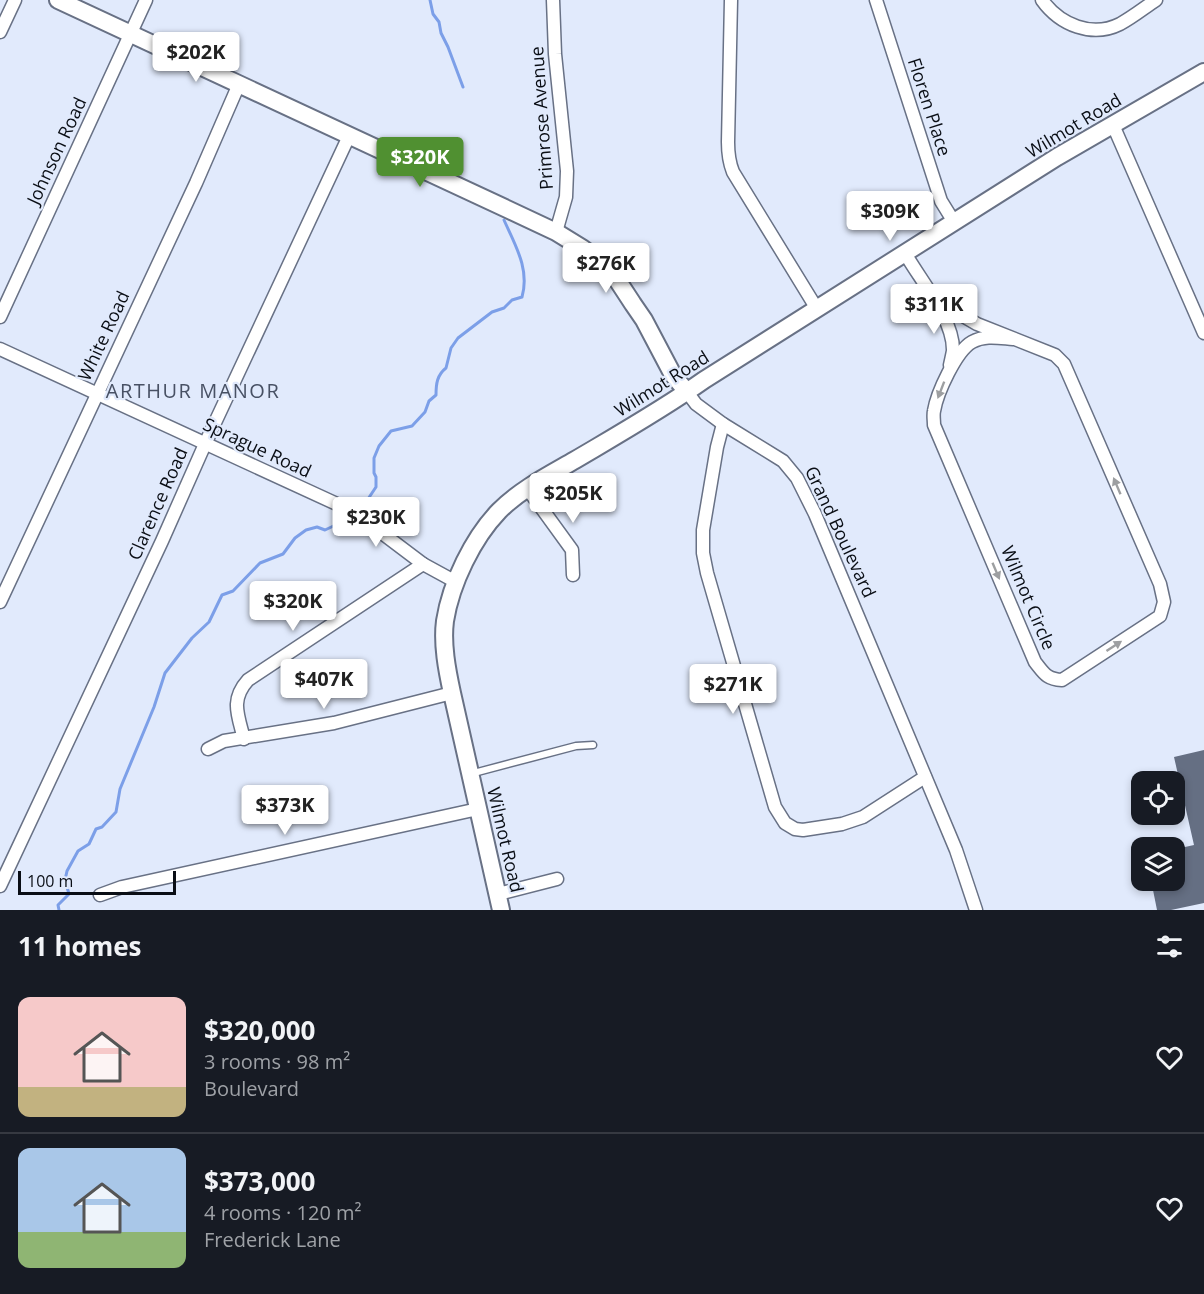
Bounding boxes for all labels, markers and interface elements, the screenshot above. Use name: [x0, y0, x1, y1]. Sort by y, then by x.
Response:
pin: $202K: [154, 32, 238, 83]
text: $202K: [166, 38, 226, 65]
street label: Primrose Avenue: [524, 46, 558, 191]
street label: Floren Place: [903, 55, 957, 159]
street label: Wilmot Road: [1021, 87, 1126, 163]
street label: Johnson Road: [20, 93, 91, 210]
pin: $320K: [378, 137, 462, 188]
text: $320K: [390, 143, 450, 170]
pin: $309K: [848, 191, 932, 242]
text: $309K: [860, 197, 920, 224]
pin: $276K: [564, 243, 648, 294]
text: $276K: [576, 249, 636, 276]
pin: $311K: [892, 284, 976, 335]
street label: White Road: [72, 287, 134, 384]
text: $311K: [904, 290, 964, 317]
street label: Wilmot Road: [610, 345, 713, 422]
district label: ARTHUR MANOR: [106, 377, 280, 404]
one-way arrow: [936, 381, 945, 399]
street label: Sprague Road: [199, 412, 315, 483]
street label: Clarence Road: [122, 444, 193, 564]
street label: Grand Boulevard: [800, 462, 882, 601]
pin: $205K: [531, 473, 615, 524]
one-way arrow: [1112, 476, 1122, 494]
text: $205K: [543, 479, 603, 506]
pin: $230K: [334, 497, 418, 548]
text: $230K: [346, 503, 406, 530]
street label: Wilmot Circle: [996, 542, 1062, 653]
one-way arrow: [992, 563, 1001, 580]
pin: $320K: [251, 581, 335, 632]
text: $320K: [263, 587, 323, 614]
one-way arrow: [1106, 641, 1122, 652]
pin: $407K: [282, 659, 366, 710]
pin: $271K: [691, 664, 775, 715]
text: $407K: [294, 665, 354, 692]
text: $271K: [703, 670, 763, 697]
map controls: [1131, 771, 1185, 891]
button: locate: [1131, 771, 1185, 825]
pin: $373K: [243, 785, 327, 836]
street label: Wilmot Road: [482, 785, 530, 895]
text: $373K: [255, 791, 315, 818]
button: layers: [1131, 837, 1185, 891]
scale bar: [18, 868, 176, 896]
text: 100 m: [27, 870, 73, 892]
text: 11 homes: [18, 928, 142, 964]
icon: filters: [1153, 930, 1186, 963]
text: $320,000: [204, 1012, 315, 1048]
icon: home: [66, 1021, 138, 1093]
icon: heart: [1153, 1041, 1186, 1074]
text: 3 rooms · 98 m²: [204, 1048, 350, 1075]
text: Boulevard: [204, 1075, 299, 1102]
text: $373,000: [204, 1163, 315, 1199]
icon: home: [66, 1172, 138, 1244]
icon: heart: [1153, 1192, 1186, 1225]
text: 4 rooms · 120 m²: [204, 1199, 362, 1226]
text: Frederick Lane: [204, 1226, 341, 1253]

